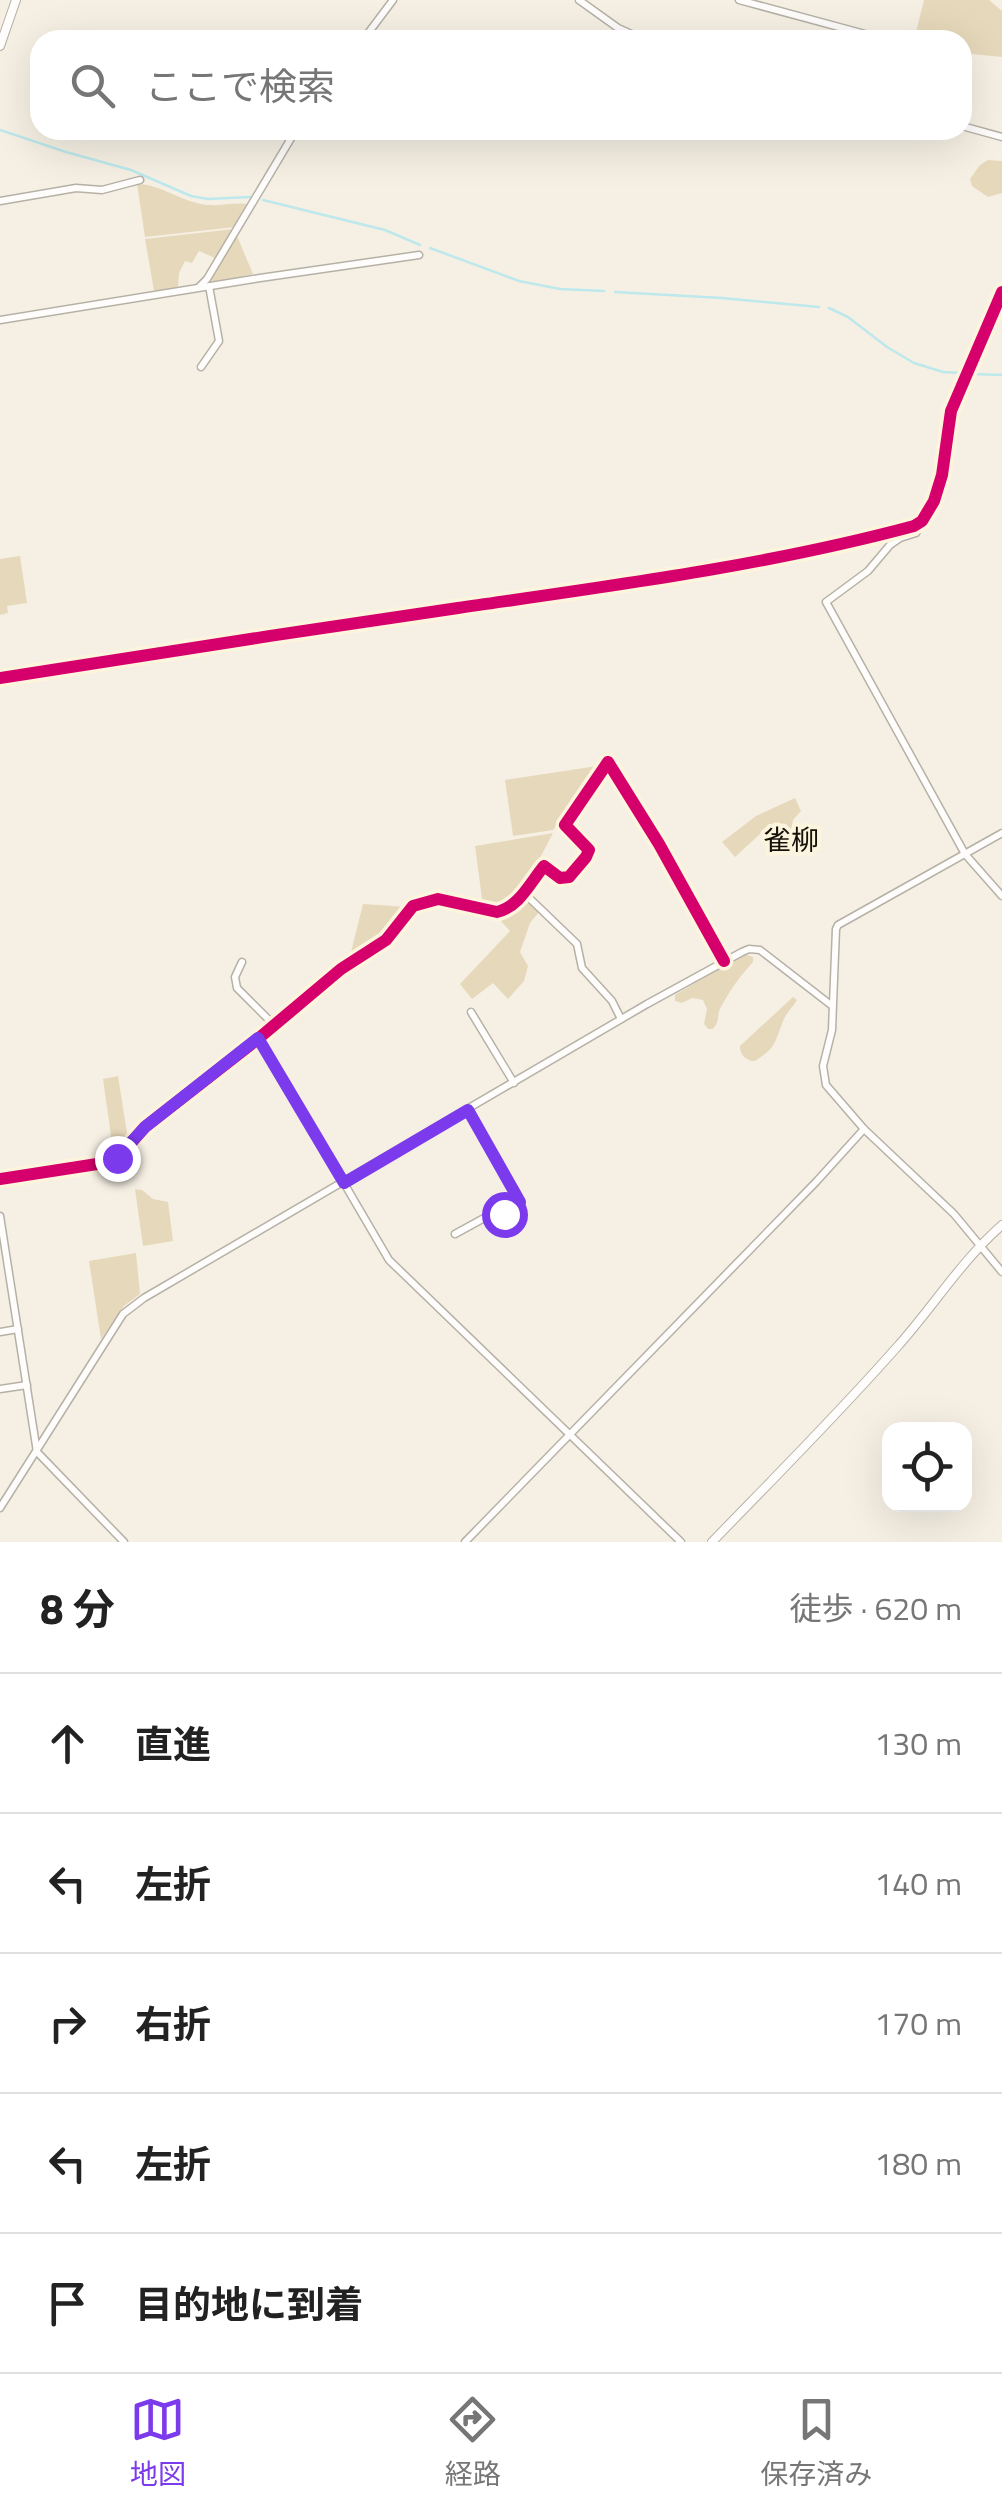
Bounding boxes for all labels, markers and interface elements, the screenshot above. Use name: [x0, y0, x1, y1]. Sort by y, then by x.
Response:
search box: [30, 30, 972, 140]
text: ここで検索: [145, 57, 335, 115]
icon: search: [65, 58, 120, 113]
district label: 雀柳: [763, 818, 819, 861]
route end: [95, 1136, 141, 1182]
route start: [482, 1192, 528, 1238]
map controls: [882, 1422, 972, 1512]
button: locate: [882, 1422, 972, 1512]
text: 8 分: [40, 1576, 115, 1640]
text: 徒歩 · 620 m: [789, 1584, 962, 1632]
text: 直進: [135, 1715, 211, 1773]
icon: ahead: [40, 1716, 95, 1771]
text: 130 m: [874, 1719, 962, 1767]
text: 左折: [135, 1855, 211, 1913]
icon: left: [40, 1856, 95, 1911]
text: 140 m: [874, 1859, 962, 1907]
text: 右折: [135, 1995, 211, 2053]
icon: right: [40, 1996, 95, 2051]
text: 170 m: [874, 1999, 962, 2047]
text: 左折: [135, 2135, 211, 2193]
icon: left: [40, 2136, 95, 2191]
text: 180 m: [874, 2139, 962, 2187]
text: 目的地に到着: [135, 2275, 363, 2333]
icon: arrive: [40, 2276, 95, 2331]
tab: 地図: [130, 2392, 186, 2495]
tab: 経路: [445, 2392, 501, 2495]
tab: 保存済み: [760, 2392, 872, 2495]

